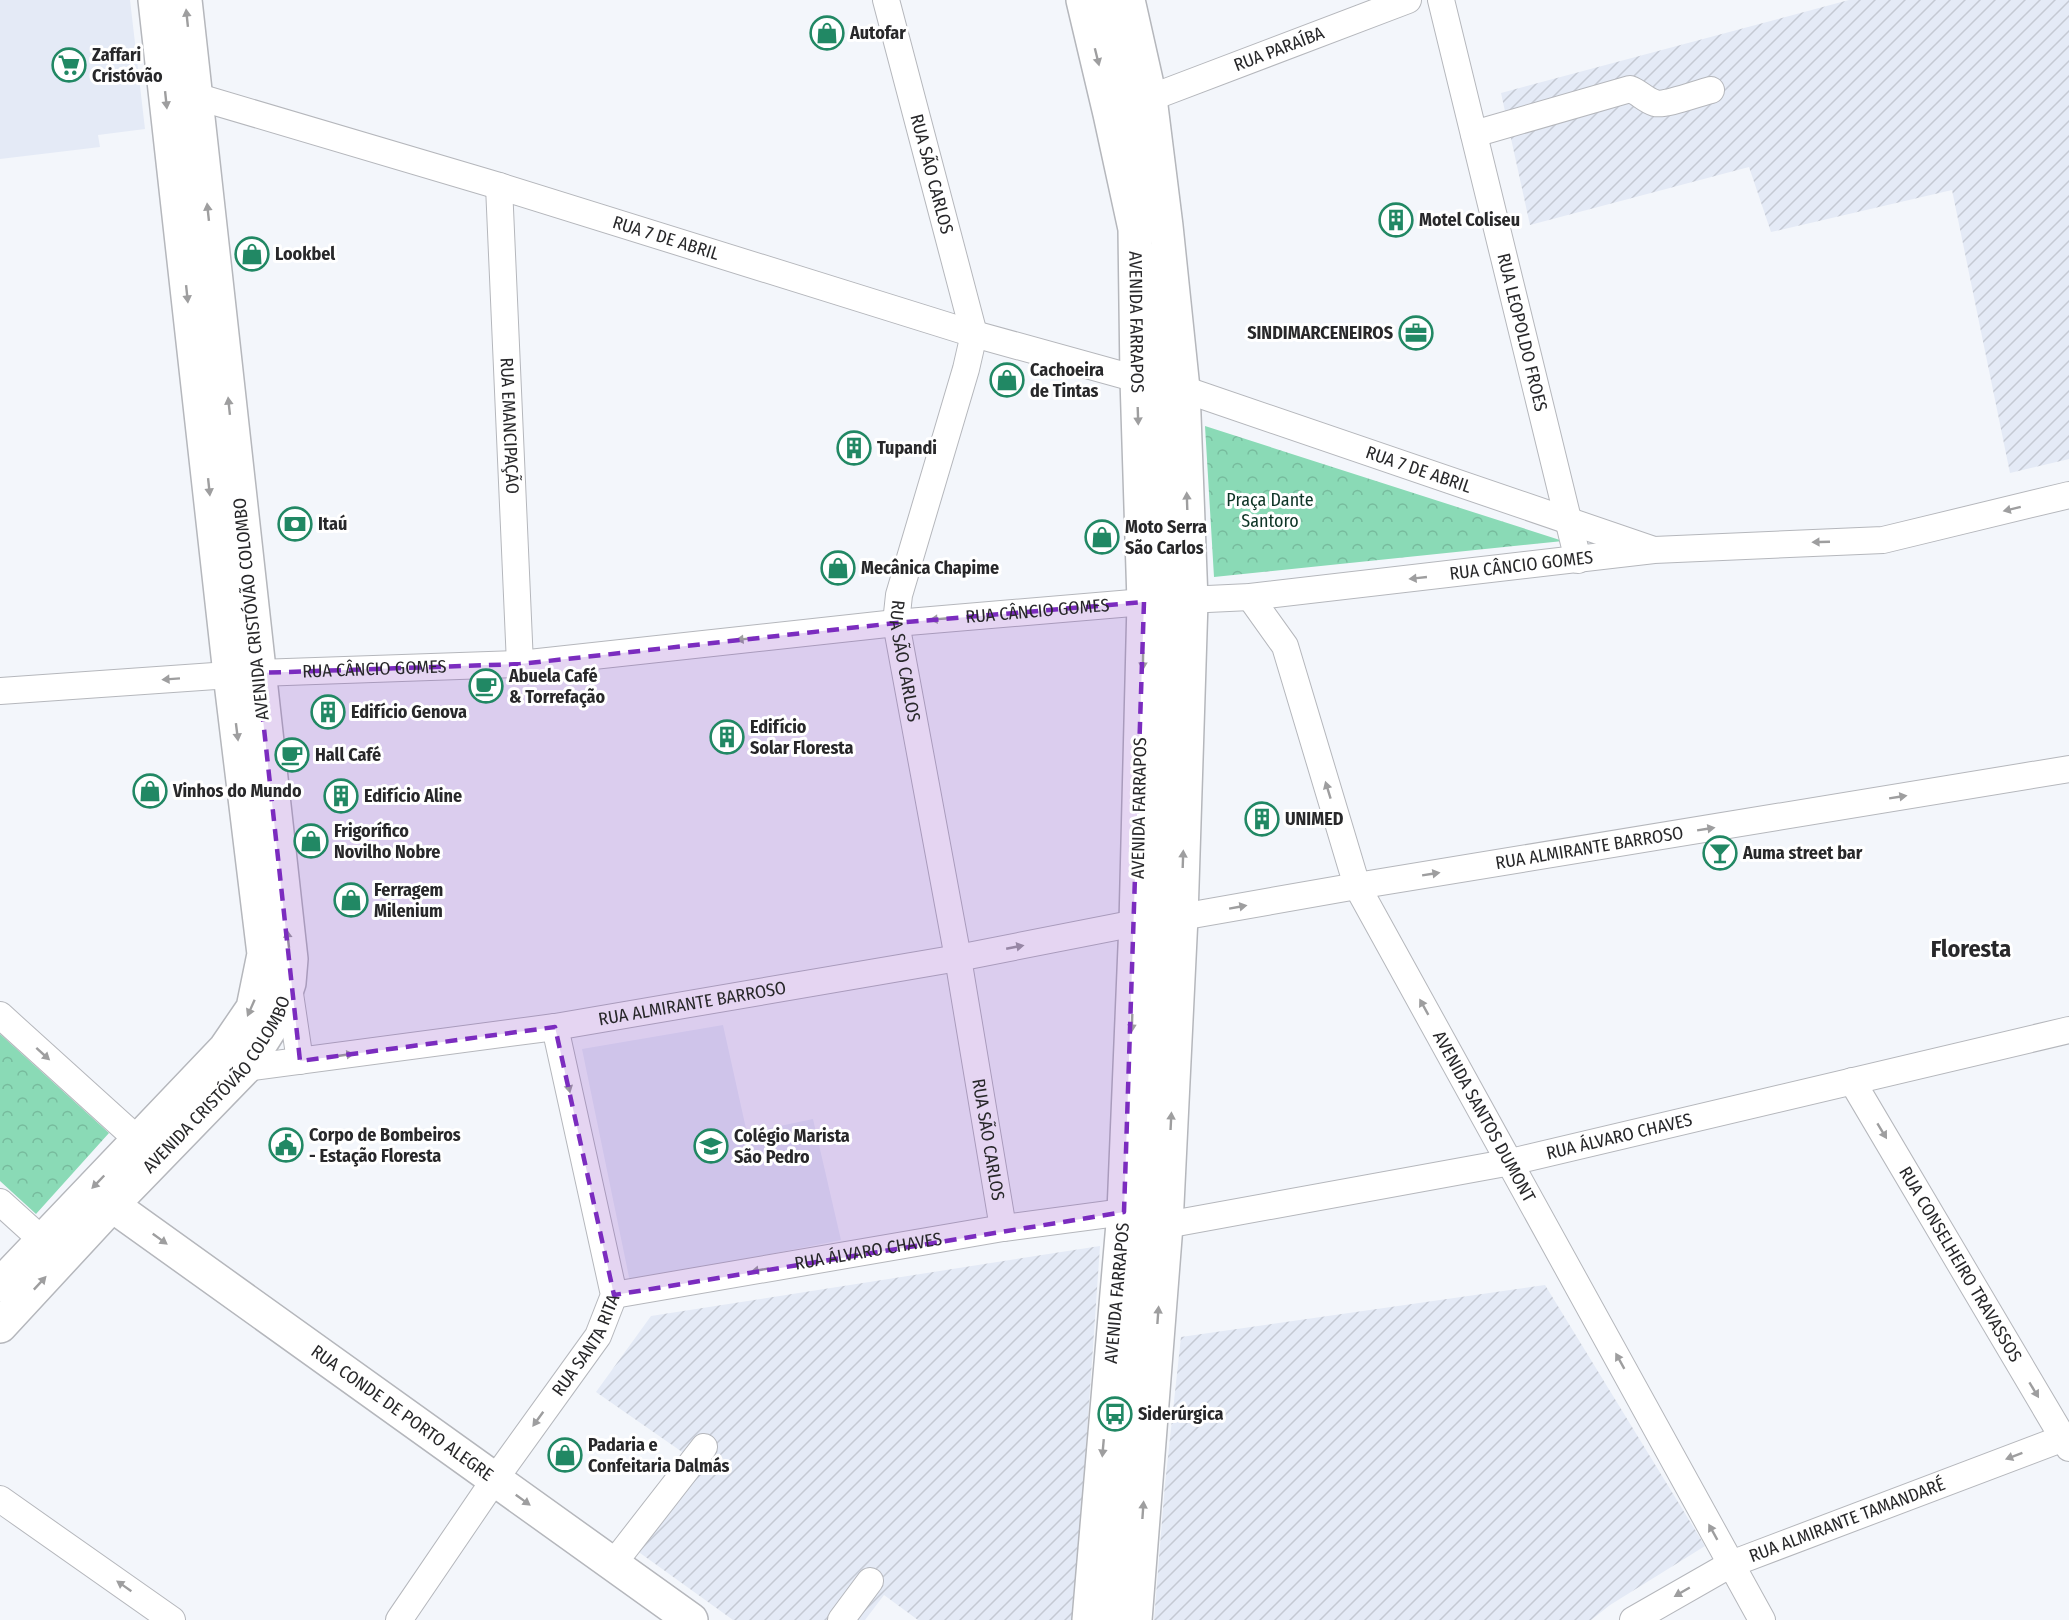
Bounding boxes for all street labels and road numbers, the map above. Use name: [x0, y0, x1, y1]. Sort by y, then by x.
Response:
street label: RUA PARAÍBA: [1231, 22, 1328, 76]
street label: RUA SÃO CARLOS: [906, 112, 958, 237]
street label: RUA 7 DE ABRIL: [610, 211, 722, 265]
street label: AVENIDA FARRAPOS: [1124, 251, 1148, 393]
street label: RUA LEOPOLDO FROES: [1492, 251, 1552, 414]
street label: RUA EMANCIPAÇÃO: [496, 357, 524, 495]
street label: RUA 7 DE ABRIL: [1363, 441, 1474, 498]
street label: AVENIDA CRISTÓVÃO COLOMBO: [228, 497, 274, 721]
street label: RUA CÂNCIO GOMES: [1448, 546, 1594, 585]
street label: RUA CÂNCIO GOMES: [965, 594, 1110, 628]
street label: RUA SÃO CARLOS: [885, 599, 925, 724]
street label: RUA CÂNCIO GOMES: [302, 656, 447, 682]
street label: AVENIDA FARRAPOS: [1127, 737, 1151, 879]
street label: RUA ALMIRANTE BARROSO: [1494, 822, 1685, 874]
street label: RUA ALMIRANTE BARROSO: [597, 977, 788, 1030]
street label: AVENIDA CRISTÓVÃO COLOMBO: [138, 993, 295, 1177]
street label: AVENIDA SANTOS DUMONT: [1428, 1027, 1541, 1207]
street label: RUA SÃO CARLOS: [967, 1077, 1009, 1202]
street label: RUA ÁLVARO CHAVES: [1544, 1108, 1695, 1164]
street label: RUA CONSELHEIRO TRAVASSOS: [1894, 1163, 2027, 1366]
street label: AVENIDA FARRAPOS: [1100, 1221, 1134, 1365]
street label: RUA ÁLVARO CHAVES: [793, 1228, 944, 1275]
street label: RUA SANTA RITA: [547, 1291, 624, 1401]
street label: RUA CONDE DE PORTO ALEGRE: [307, 1340, 498, 1486]
street label: RUA ALMIRANTE TAMANDARÉ: [1746, 1472, 1948, 1567]

